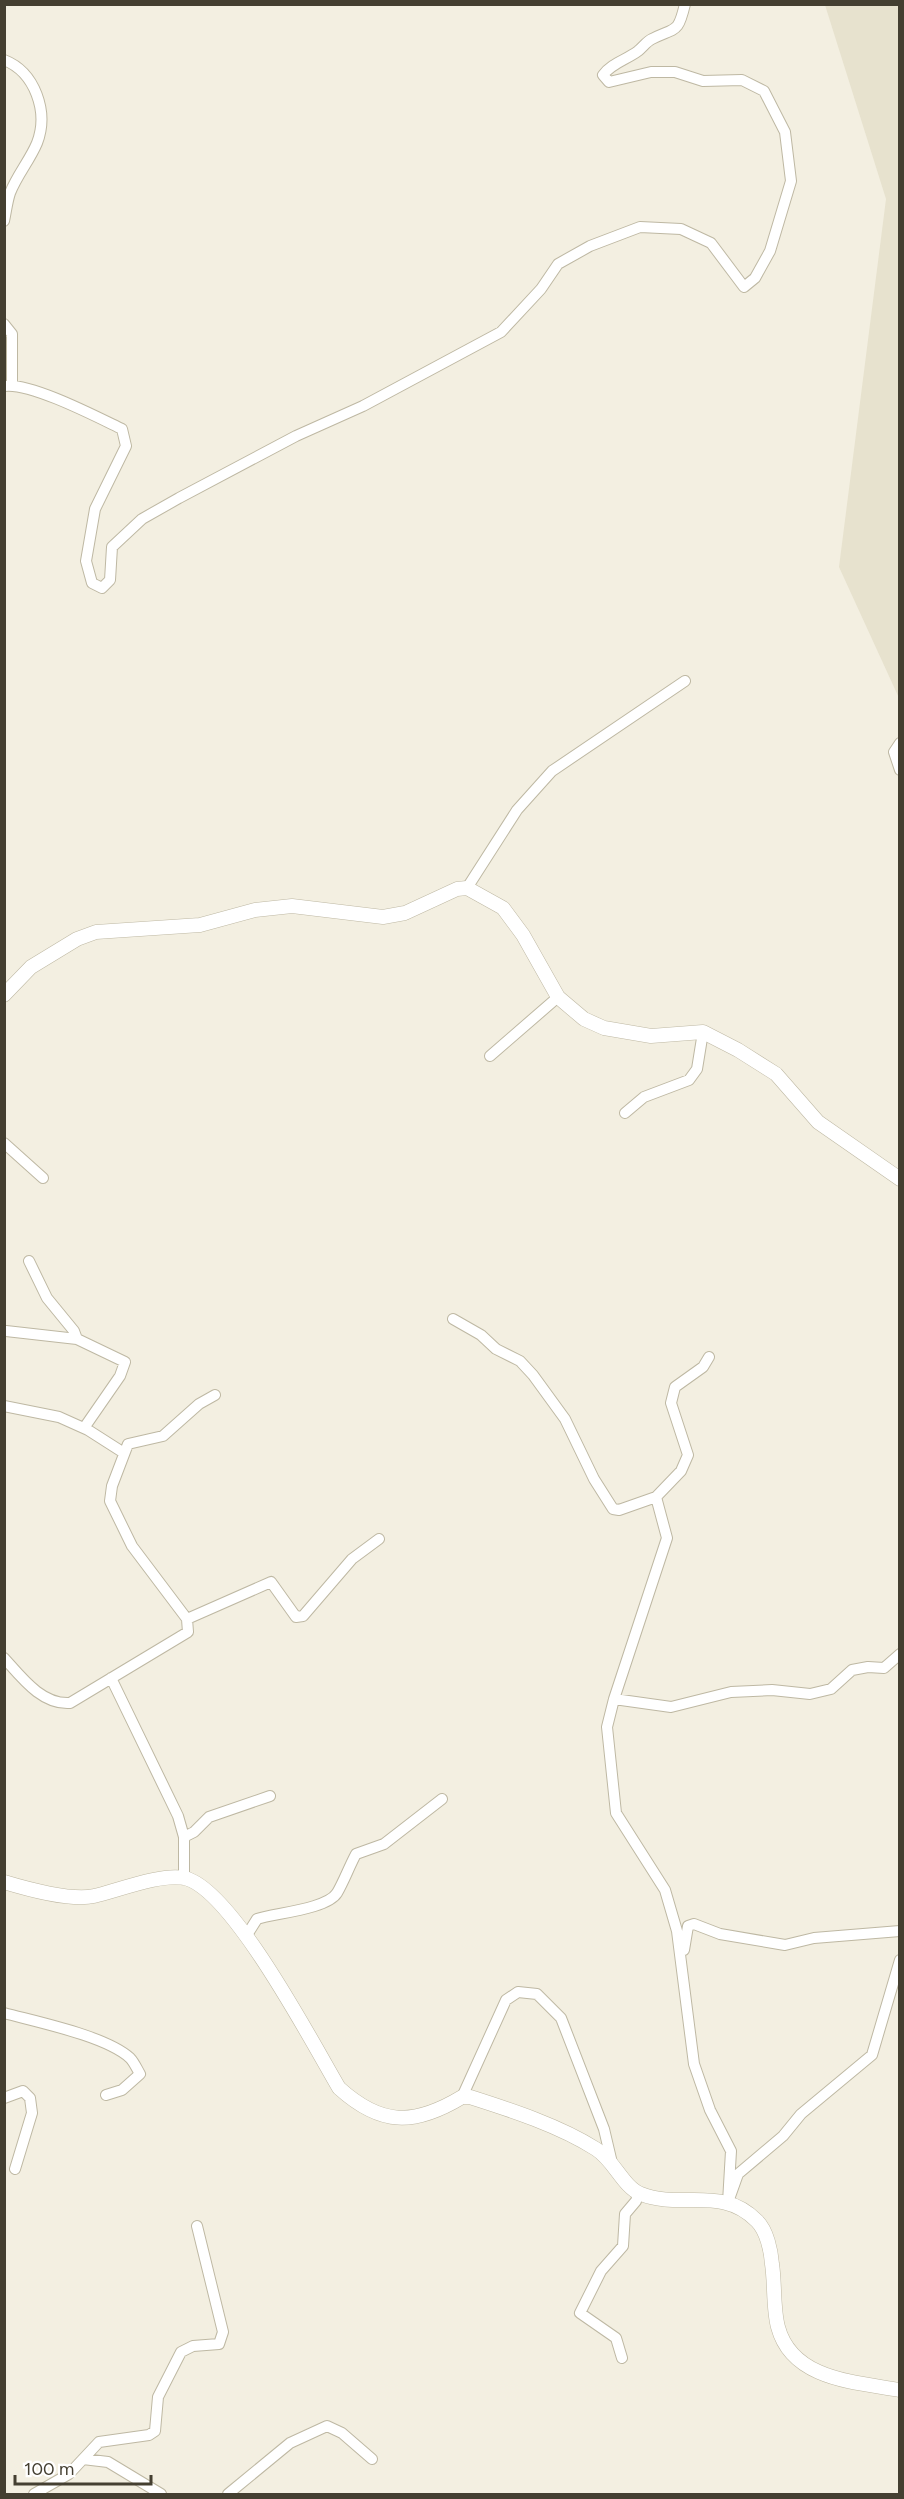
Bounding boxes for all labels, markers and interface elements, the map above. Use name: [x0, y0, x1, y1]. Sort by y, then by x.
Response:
scale bar: [15, 2448, 152, 2486]
text: 100 m: [24, 2458, 74, 2480]

